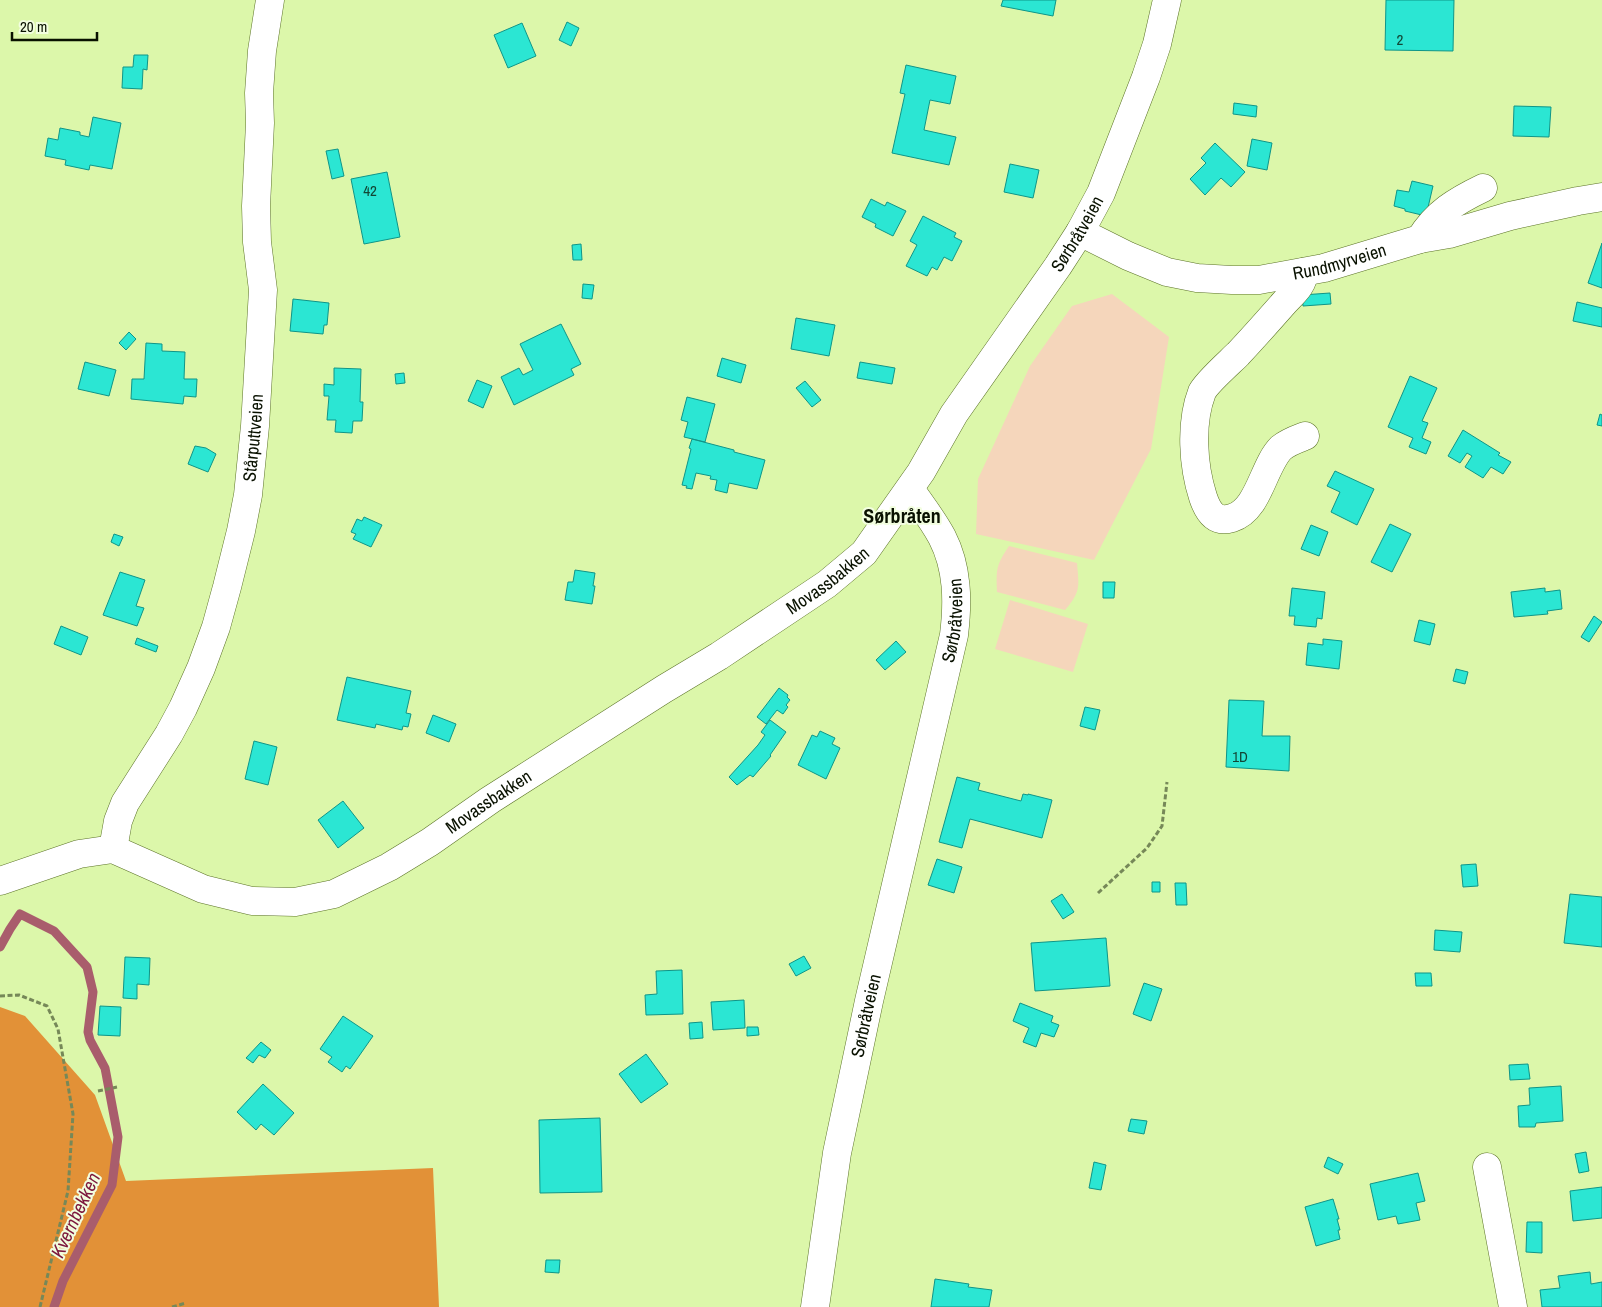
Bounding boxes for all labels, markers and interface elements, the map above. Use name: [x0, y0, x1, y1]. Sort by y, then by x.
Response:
scale bar: [12, 10, 98, 42]
text: 20 m: [20, 16, 47, 37]
house number: 2: [1397, 29, 1404, 50]
house number: 42: [363, 180, 377, 201]
street label: Sørbråtveien: [1045, 191, 1109, 276]
street label: Rundmyrveien: [1291, 237, 1389, 286]
street label: Stårputtveien: [236, 393, 269, 483]
district label: Sørbråten: [863, 502, 941, 529]
street label: Movassbakken: [781, 541, 874, 620]
street label: Sørbråtveien: [935, 577, 968, 665]
house number: 1D: [1232, 746, 1248, 767]
street label: Movassbakken: [440, 764, 536, 839]
street label: Sørbråtveien: [844, 971, 887, 1059]
water label: Kvernbekken: [44, 1168, 106, 1262]

